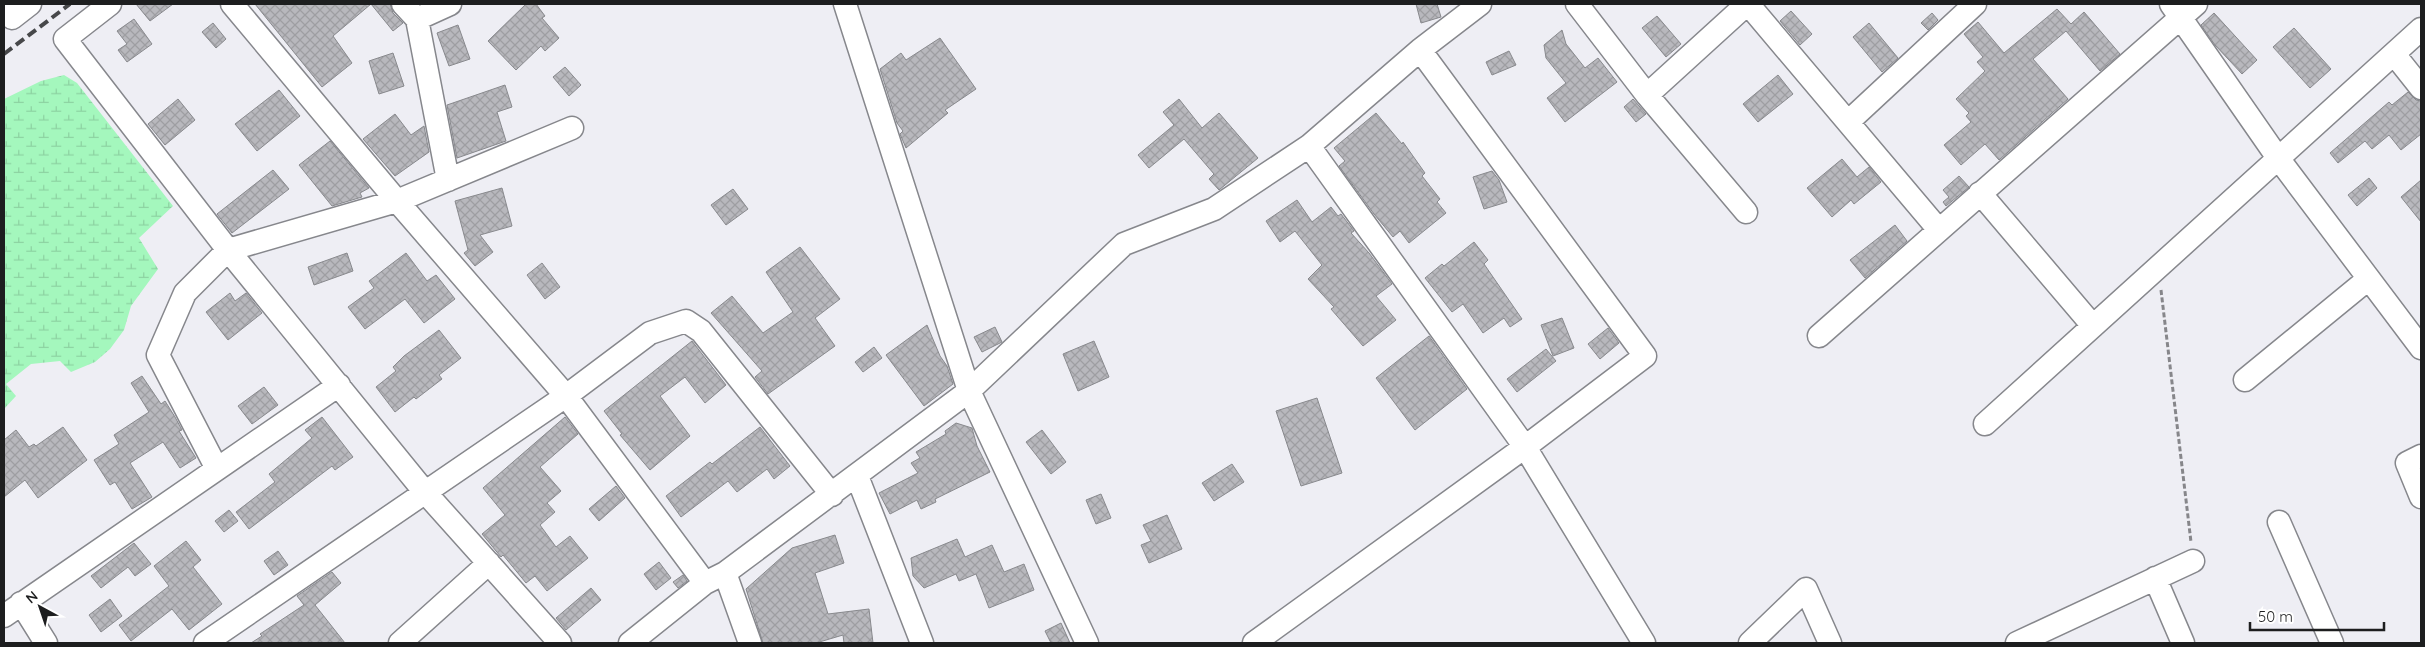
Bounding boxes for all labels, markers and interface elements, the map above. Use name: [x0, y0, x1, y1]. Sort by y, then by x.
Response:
north arrow: [15, 582, 65, 632]
text: N: [22, 587, 41, 607]
scale bar: [2250, 600, 2384, 632]
text: 50 m: [2258, 607, 2293, 626]

